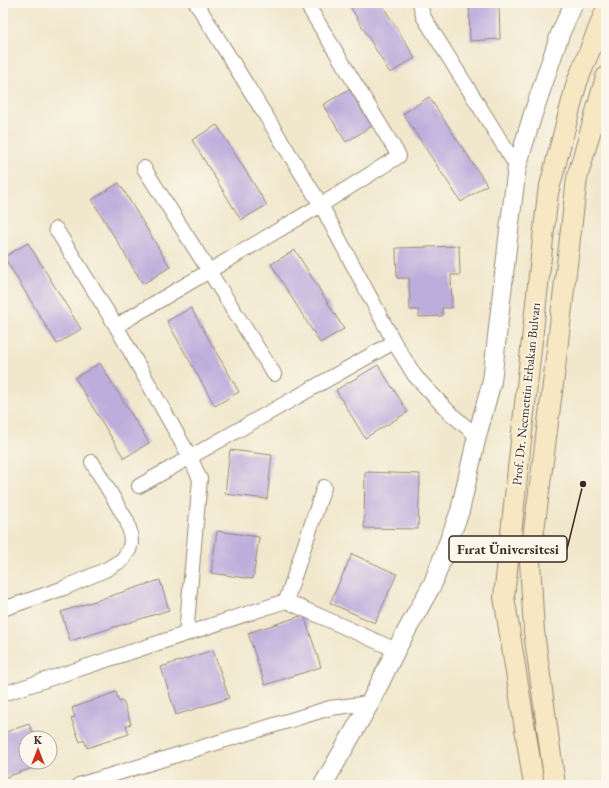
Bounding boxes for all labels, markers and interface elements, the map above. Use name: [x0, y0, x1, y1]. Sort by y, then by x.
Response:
street label: Prof. Dr. Necmettin Erbakan Bulvarı: [508, 302, 544, 486]
callout: Fırat Üniversitesi: [449, 536, 567, 562]
text: Fırat Üniversitesi: [457, 540, 559, 558]
north arrow: [18, 730, 58, 770]
text: K: [34, 733, 43, 747]

